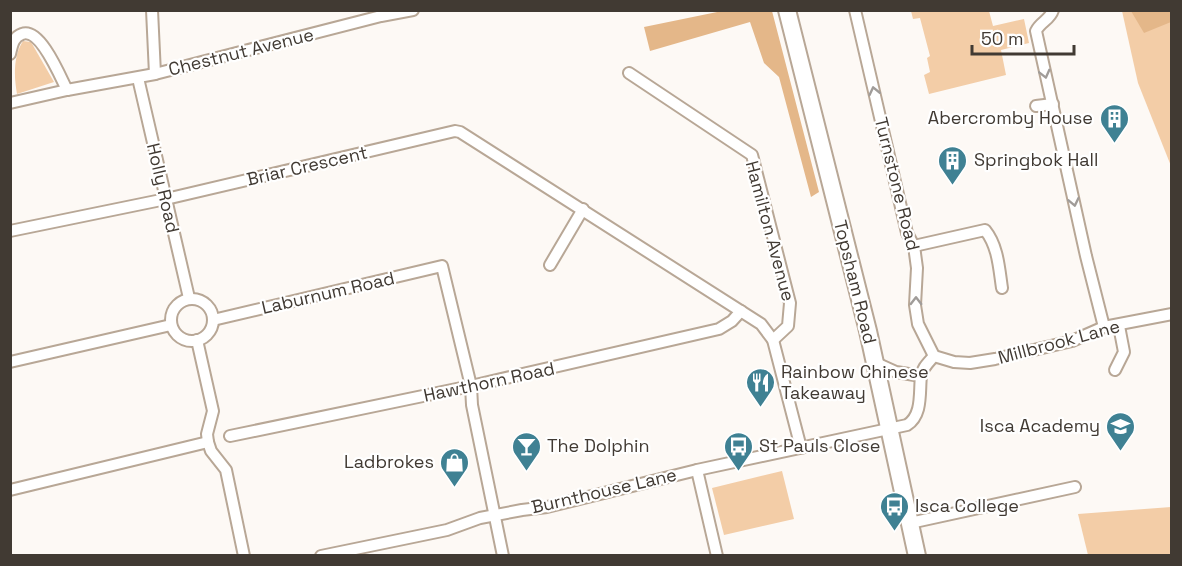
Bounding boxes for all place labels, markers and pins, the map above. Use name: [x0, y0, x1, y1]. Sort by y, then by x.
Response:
building icon: Abercromby House: [1098, 102, 1130, 144]
place label: Abercromby House: [928, 106, 1093, 129]
building icon: Springbok Hall: [937, 144, 969, 186]
place label: Springbok Hall: [974, 148, 1098, 171]
place label: Rainbow Chinese Takeaway: [781, 360, 929, 404]
restaurant icon: Rainbow Chinese Takeaway: [744, 366, 776, 408]
school or university icon: Isca Academy: [1105, 410, 1137, 452]
place label: Isca Academy: [980, 414, 1100, 437]
bar icon: The Dolphin: [510, 430, 542, 472]
bus stop icon: St Pauls Close: [722, 430, 754, 472]
place label: The Dolphin: [547, 434, 649, 457]
place label: St Pauls Close: [759, 434, 880, 457]
shop icon: Ladbrokes: [439, 446, 471, 488]
place label: Ladbrokes: [344, 450, 434, 473]
bus stop icon: Isca College: [878, 490, 910, 532]
place label: Isca College: [915, 494, 1019, 517]

